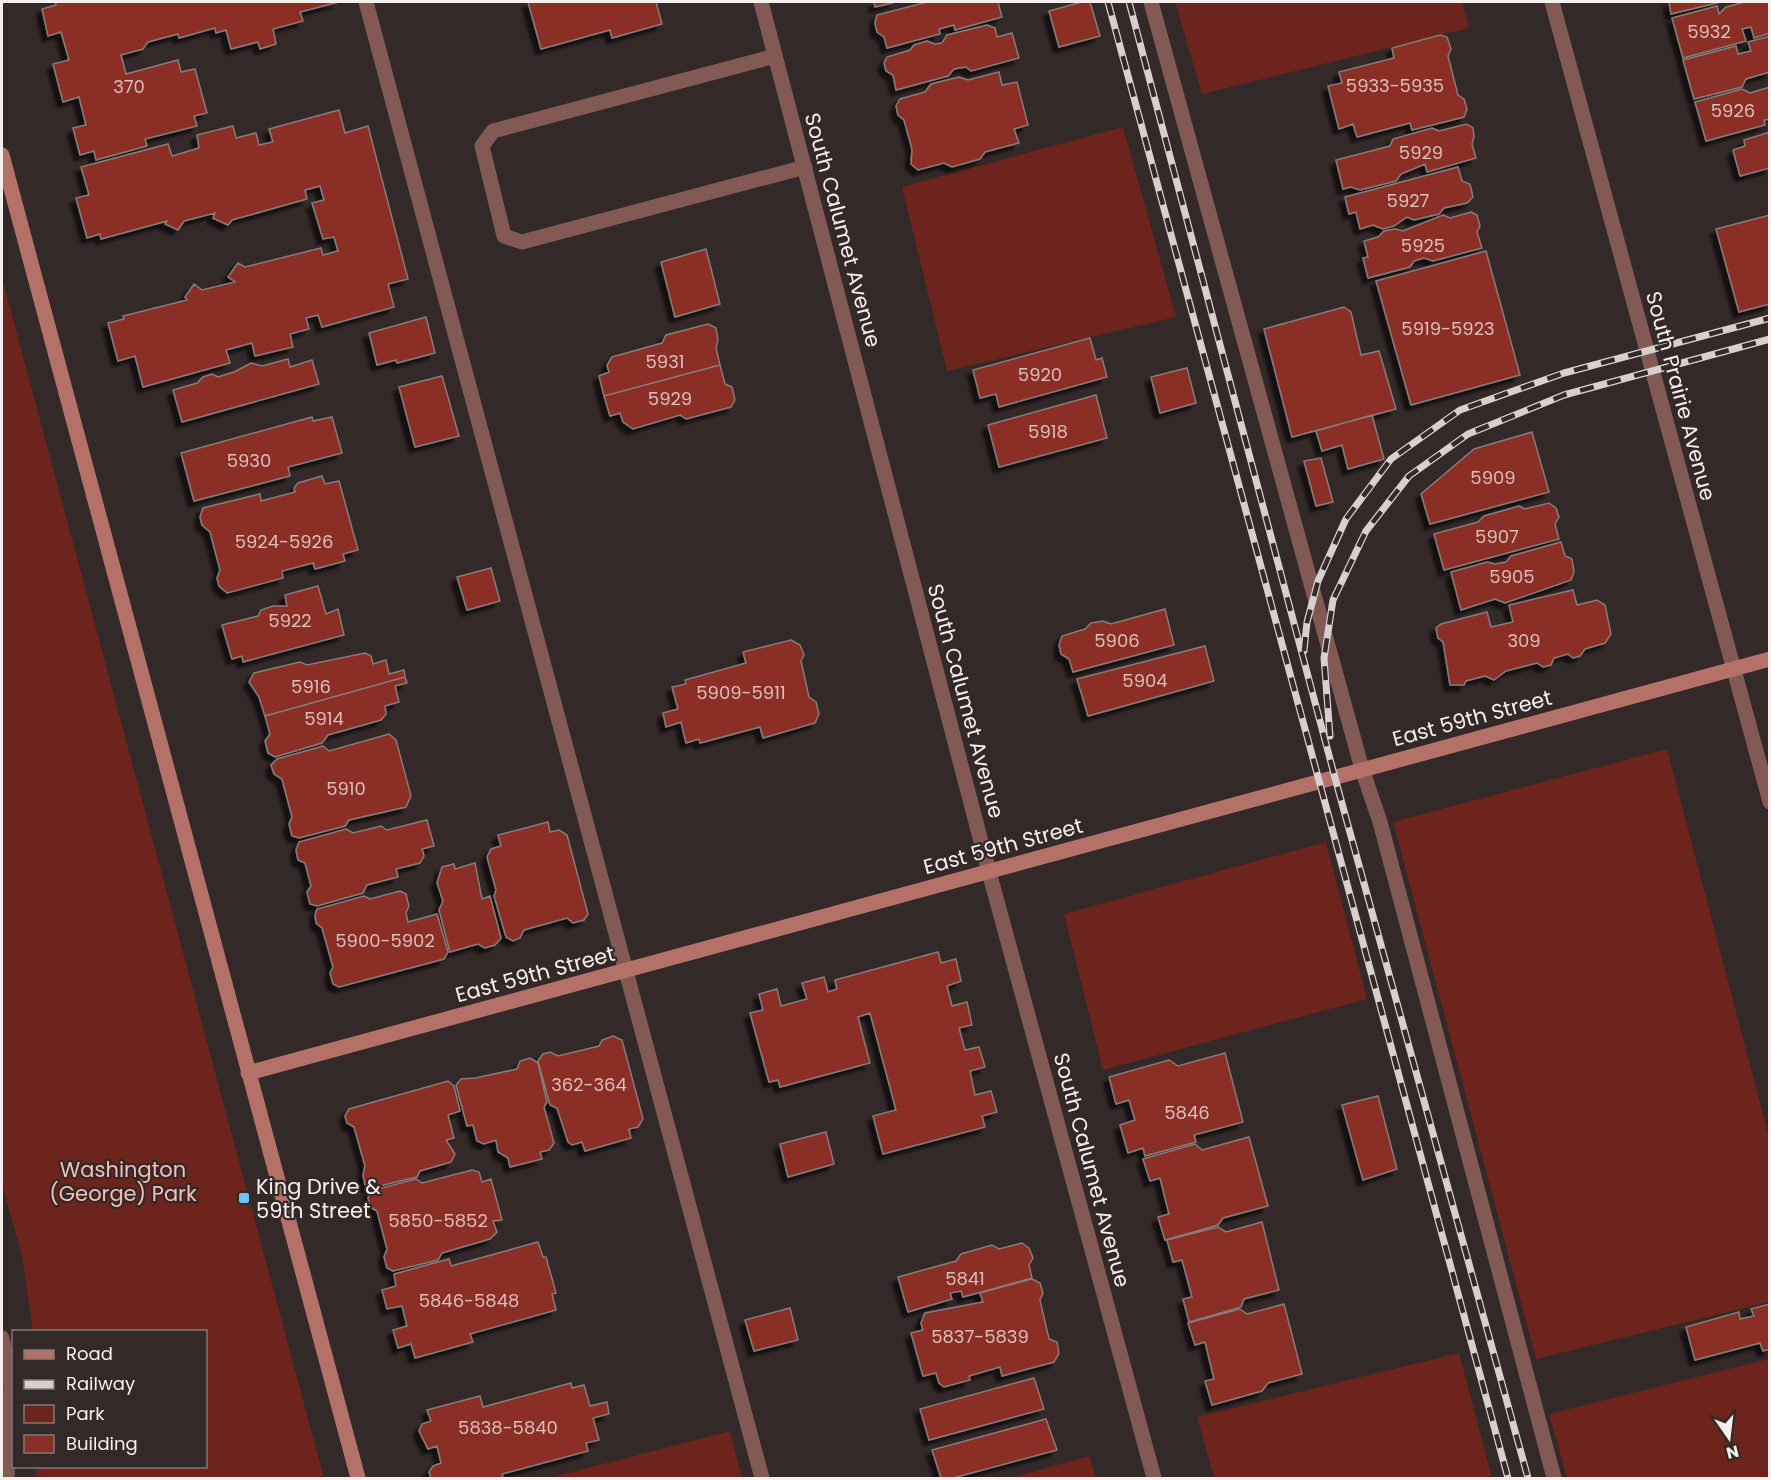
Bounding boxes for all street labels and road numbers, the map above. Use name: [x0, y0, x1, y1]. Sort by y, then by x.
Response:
street label: South Calumet Avenue: [798, 110, 888, 350]
street label: South Prairie Avenue: [1639, 288, 1723, 504]
street label: South Calumet Avenue: [921, 581, 1011, 821]
street label: East 59th Street: [1389, 683, 1555, 753]
street label: East 59th Street: [920, 811, 1086, 881]
street label: East 59th Street: [452, 939, 618, 1009]
street label: South Calumet Avenue: [1047, 1050, 1137, 1290]

